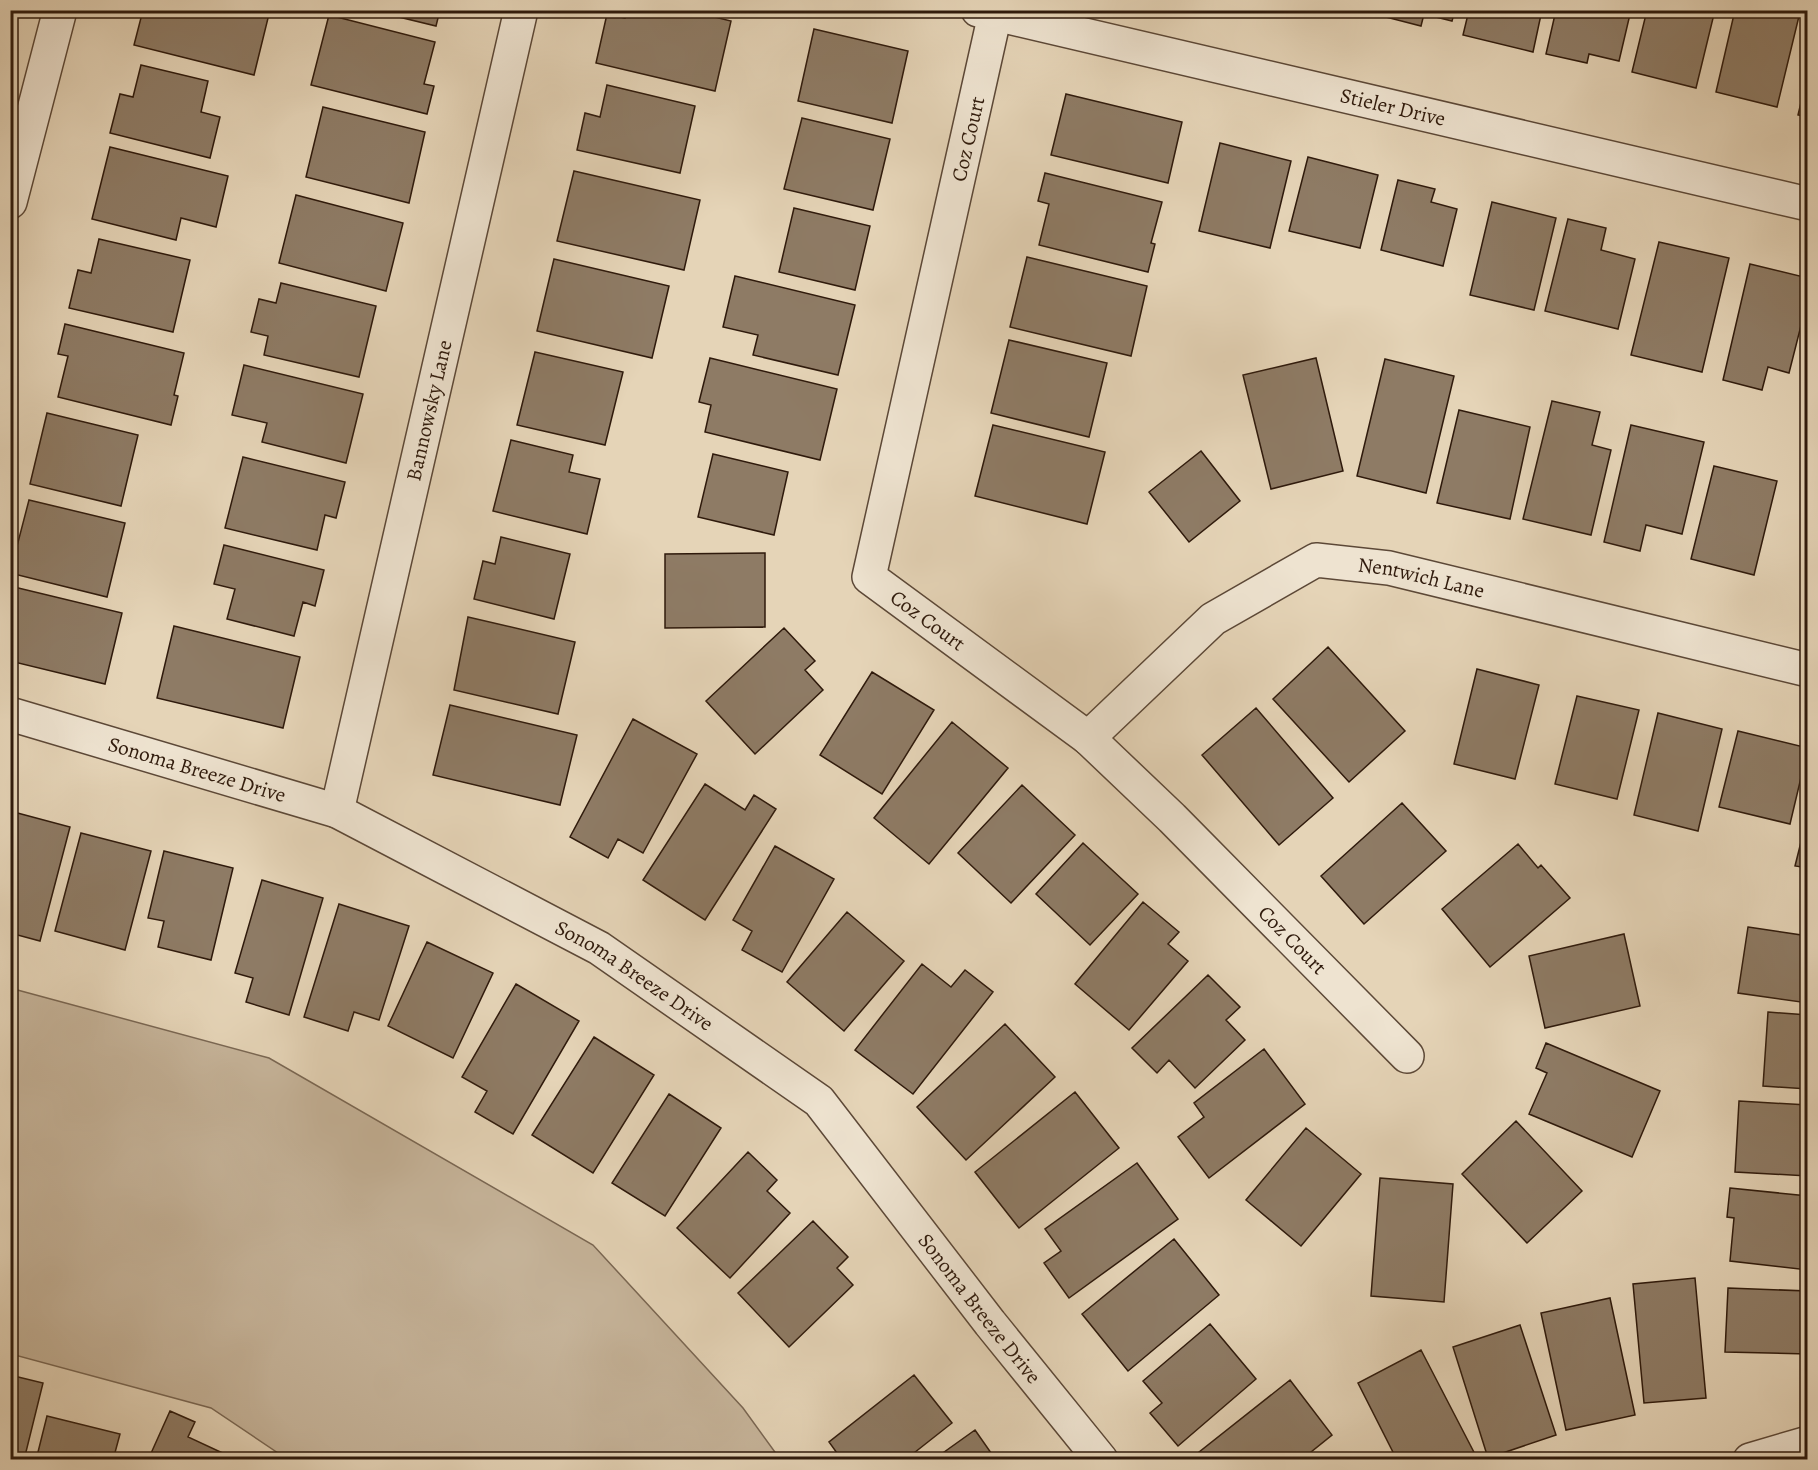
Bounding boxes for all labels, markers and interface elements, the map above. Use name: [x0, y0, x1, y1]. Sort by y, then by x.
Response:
street label: Stieler Drive: [1337, 81, 1448, 133]
street label: Coz Court: [945, 94, 991, 184]
street label: Bannowsky Lane: [399, 337, 459, 484]
street label: Nentwich Lane: [1356, 551, 1487, 605]
street label: Coz Court: [885, 583, 971, 657]
street label: Sonoma Breeze Drive: [105, 730, 289, 809]
street label: Coz Court: [1252, 899, 1333, 981]
street label: Sonoma Breeze Drive: [550, 913, 719, 1037]
street label: Sonoma Breeze Drive: [912, 1227, 1048, 1389]

